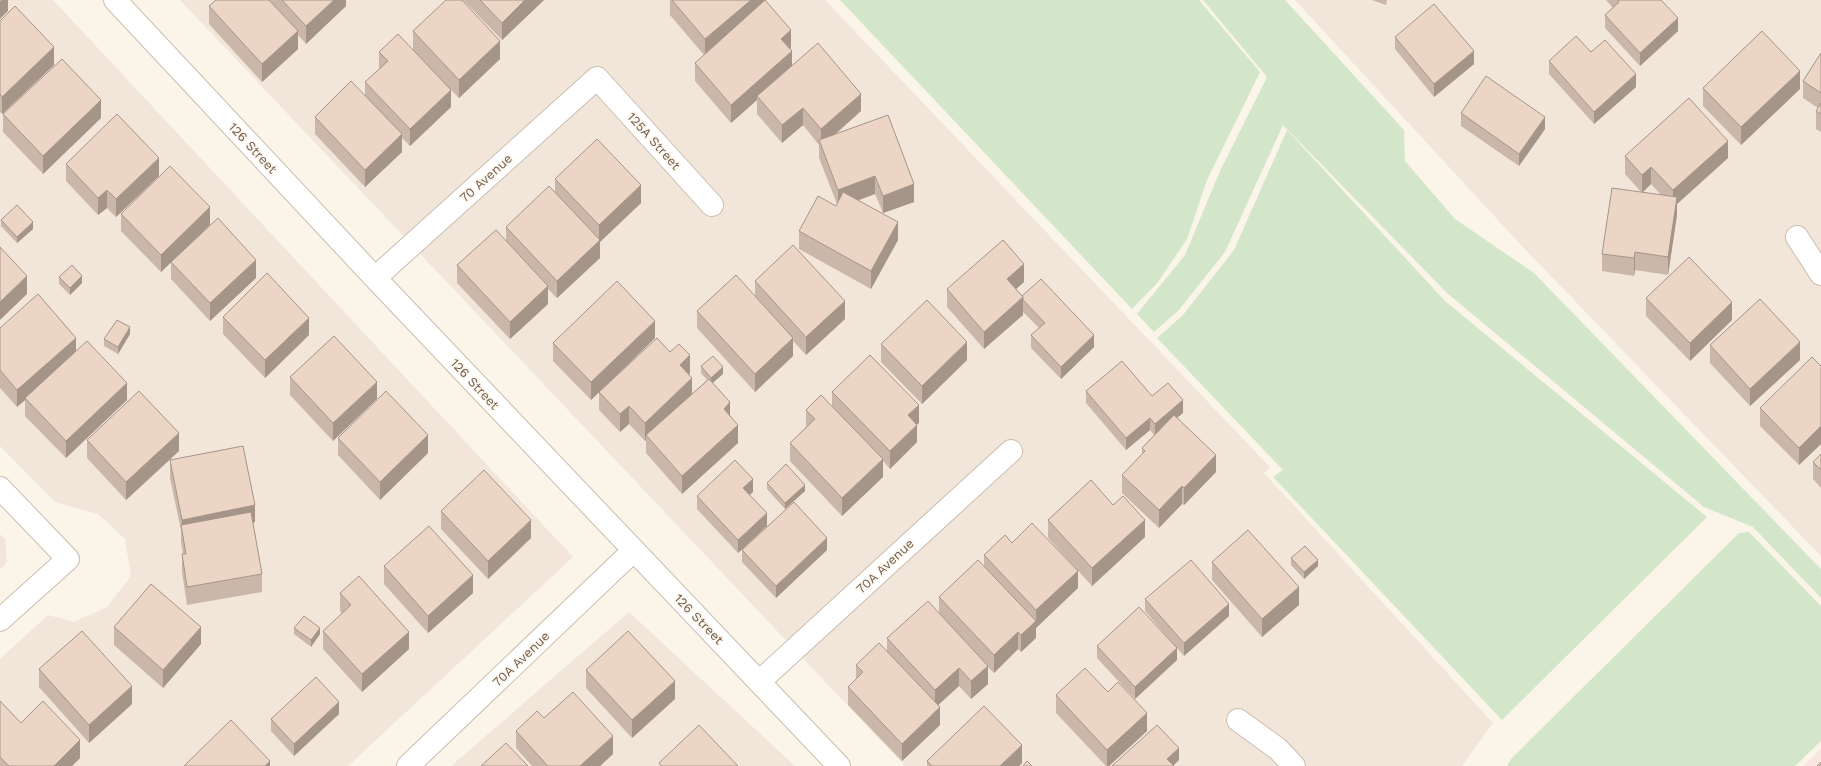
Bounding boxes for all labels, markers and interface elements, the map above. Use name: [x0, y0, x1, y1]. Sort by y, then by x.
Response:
street label: 125A Street: [624, 109, 684, 173]
street label: 126 Street: [226, 119, 281, 177]
street label: 70 Avenue: [457, 151, 515, 205]
street label: 126 Street: [448, 355, 503, 413]
street label: 70A Avenue: [853, 536, 917, 596]
street label: 126 Street: [671, 591, 727, 648]
street label: 70A Avenue: [490, 628, 552, 690]

